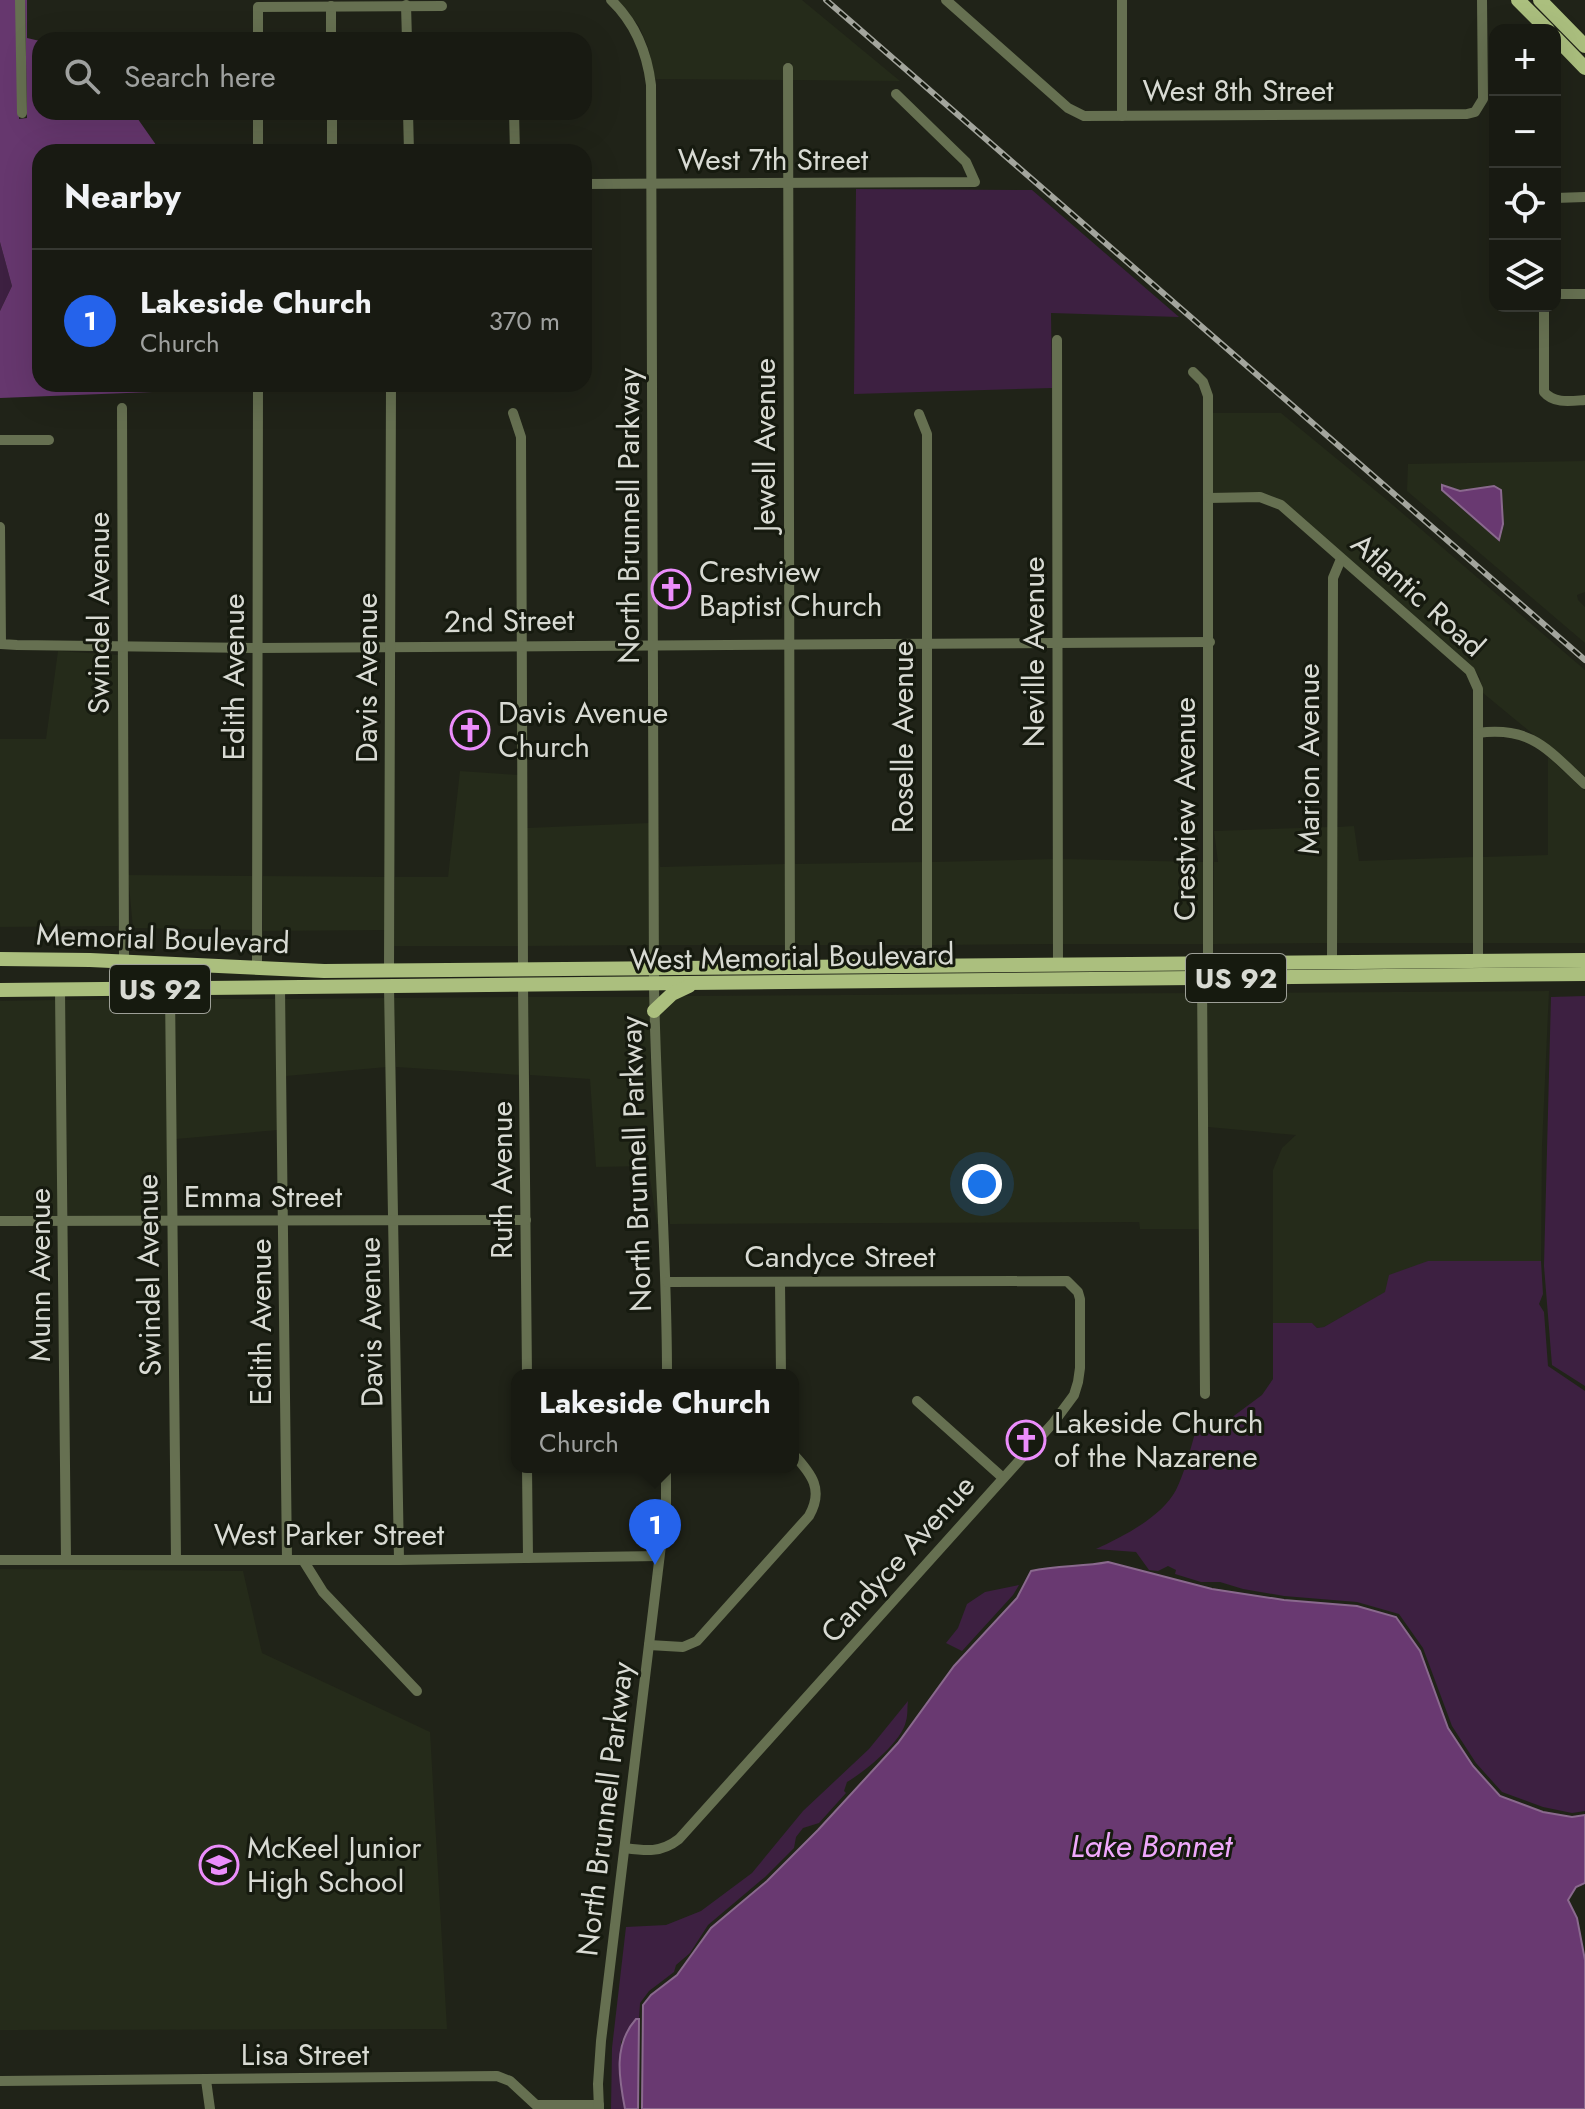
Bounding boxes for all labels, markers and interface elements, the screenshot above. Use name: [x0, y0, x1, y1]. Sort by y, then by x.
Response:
map controls: [1489, 24, 1561, 312]
button: +: [1489, 24, 1561, 96]
search box: [32, 32, 592, 120]
icon: search: [60, 54, 104, 98]
text: Search here: [124, 55, 276, 98]
street label: West 8th Street: [1143, 69, 1334, 112]
button: −: [1489, 96, 1561, 168]
street label: West 7th Street: [678, 138, 869, 181]
button: locate: [1489, 168, 1561, 240]
text: Nearby: [64, 172, 181, 221]
button: layers: [1489, 240, 1561, 312]
text: Lakeside Church: [140, 281, 372, 324]
text: 1: [83, 302, 97, 340]
text: 370 m: [489, 302, 560, 340]
text: Church: [140, 324, 220, 362]
street label: Jewell Avenue: [743, 358, 786, 536]
street label: North Brunnell Parkway: [607, 367, 650, 664]
street label: Swindel Avenue: [77, 512, 120, 714]
street label: Atlantic Road: [1342, 523, 1495, 667]
place label: Crestview Baptist Church: [699, 550, 883, 627]
street label: Neville Avenue: [1012, 557, 1055, 747]
church icon: Crestview Baptist Church: [650, 568, 692, 610]
street label: Davis Avenue: [345, 593, 388, 763]
street label: Edith Avenue: [212, 594, 255, 760]
street label: 2nd Street: [443, 598, 575, 643]
street label: Roselle Avenue: [881, 641, 924, 833]
street label: Marion Avenue: [1287, 663, 1330, 855]
place label: Davis Avenue Church: [498, 691, 668, 768]
street label: Crestview Avenue: [1163, 697, 1206, 921]
church icon: Davis Avenue Church: [449, 709, 491, 751]
street label: Memorial Boulevard: [35, 913, 291, 964]
street label: West Memorial Boulevard: [629, 932, 955, 981]
road number: US 92: [1186, 954, 1286, 1002]
road number: US 92: [110, 965, 210, 1013]
street label: North Brunnell Parkway: [609, 1014, 662, 1313]
street label: Ruth Avenue: [480, 1101, 523, 1259]
your location: [962, 1164, 1002, 1204]
street label: Swindel Avenue: [125, 1174, 172, 1377]
street label: Emma Street: [184, 1175, 343, 1218]
street label: Munn Avenue: [18, 1188, 61, 1362]
street label: Candyce Street: [745, 1235, 936, 1278]
street label: Davis Avenue: [348, 1237, 393, 1407]
street label: Edith Avenue: [239, 1239, 282, 1405]
popup: [511, 1369, 799, 1473]
text: Lakeside Church: [539, 1381, 771, 1424]
place label: Lakeside Church of the Nazarene: [1054, 1401, 1264, 1478]
church icon: Lakeside Church of the Nazarene: [1005, 1419, 1047, 1461]
text: Church: [539, 1424, 619, 1462]
street label: Candyce Avenue: [810, 1465, 985, 1652]
pin: 1: [629, 1499, 681, 1565]
street label: West Parker Street: [214, 1513, 445, 1556]
street label: North Brunnell Parkway: [565, 1659, 644, 1959]
water label: Lake Bonnet: [1071, 1823, 1234, 1869]
place label: McKeel Junior High School: [247, 1826, 422, 1903]
school or university icon: McKeel Junior High School: [198, 1844, 240, 1886]
street label: Lisa Street: [241, 2033, 370, 2076]

